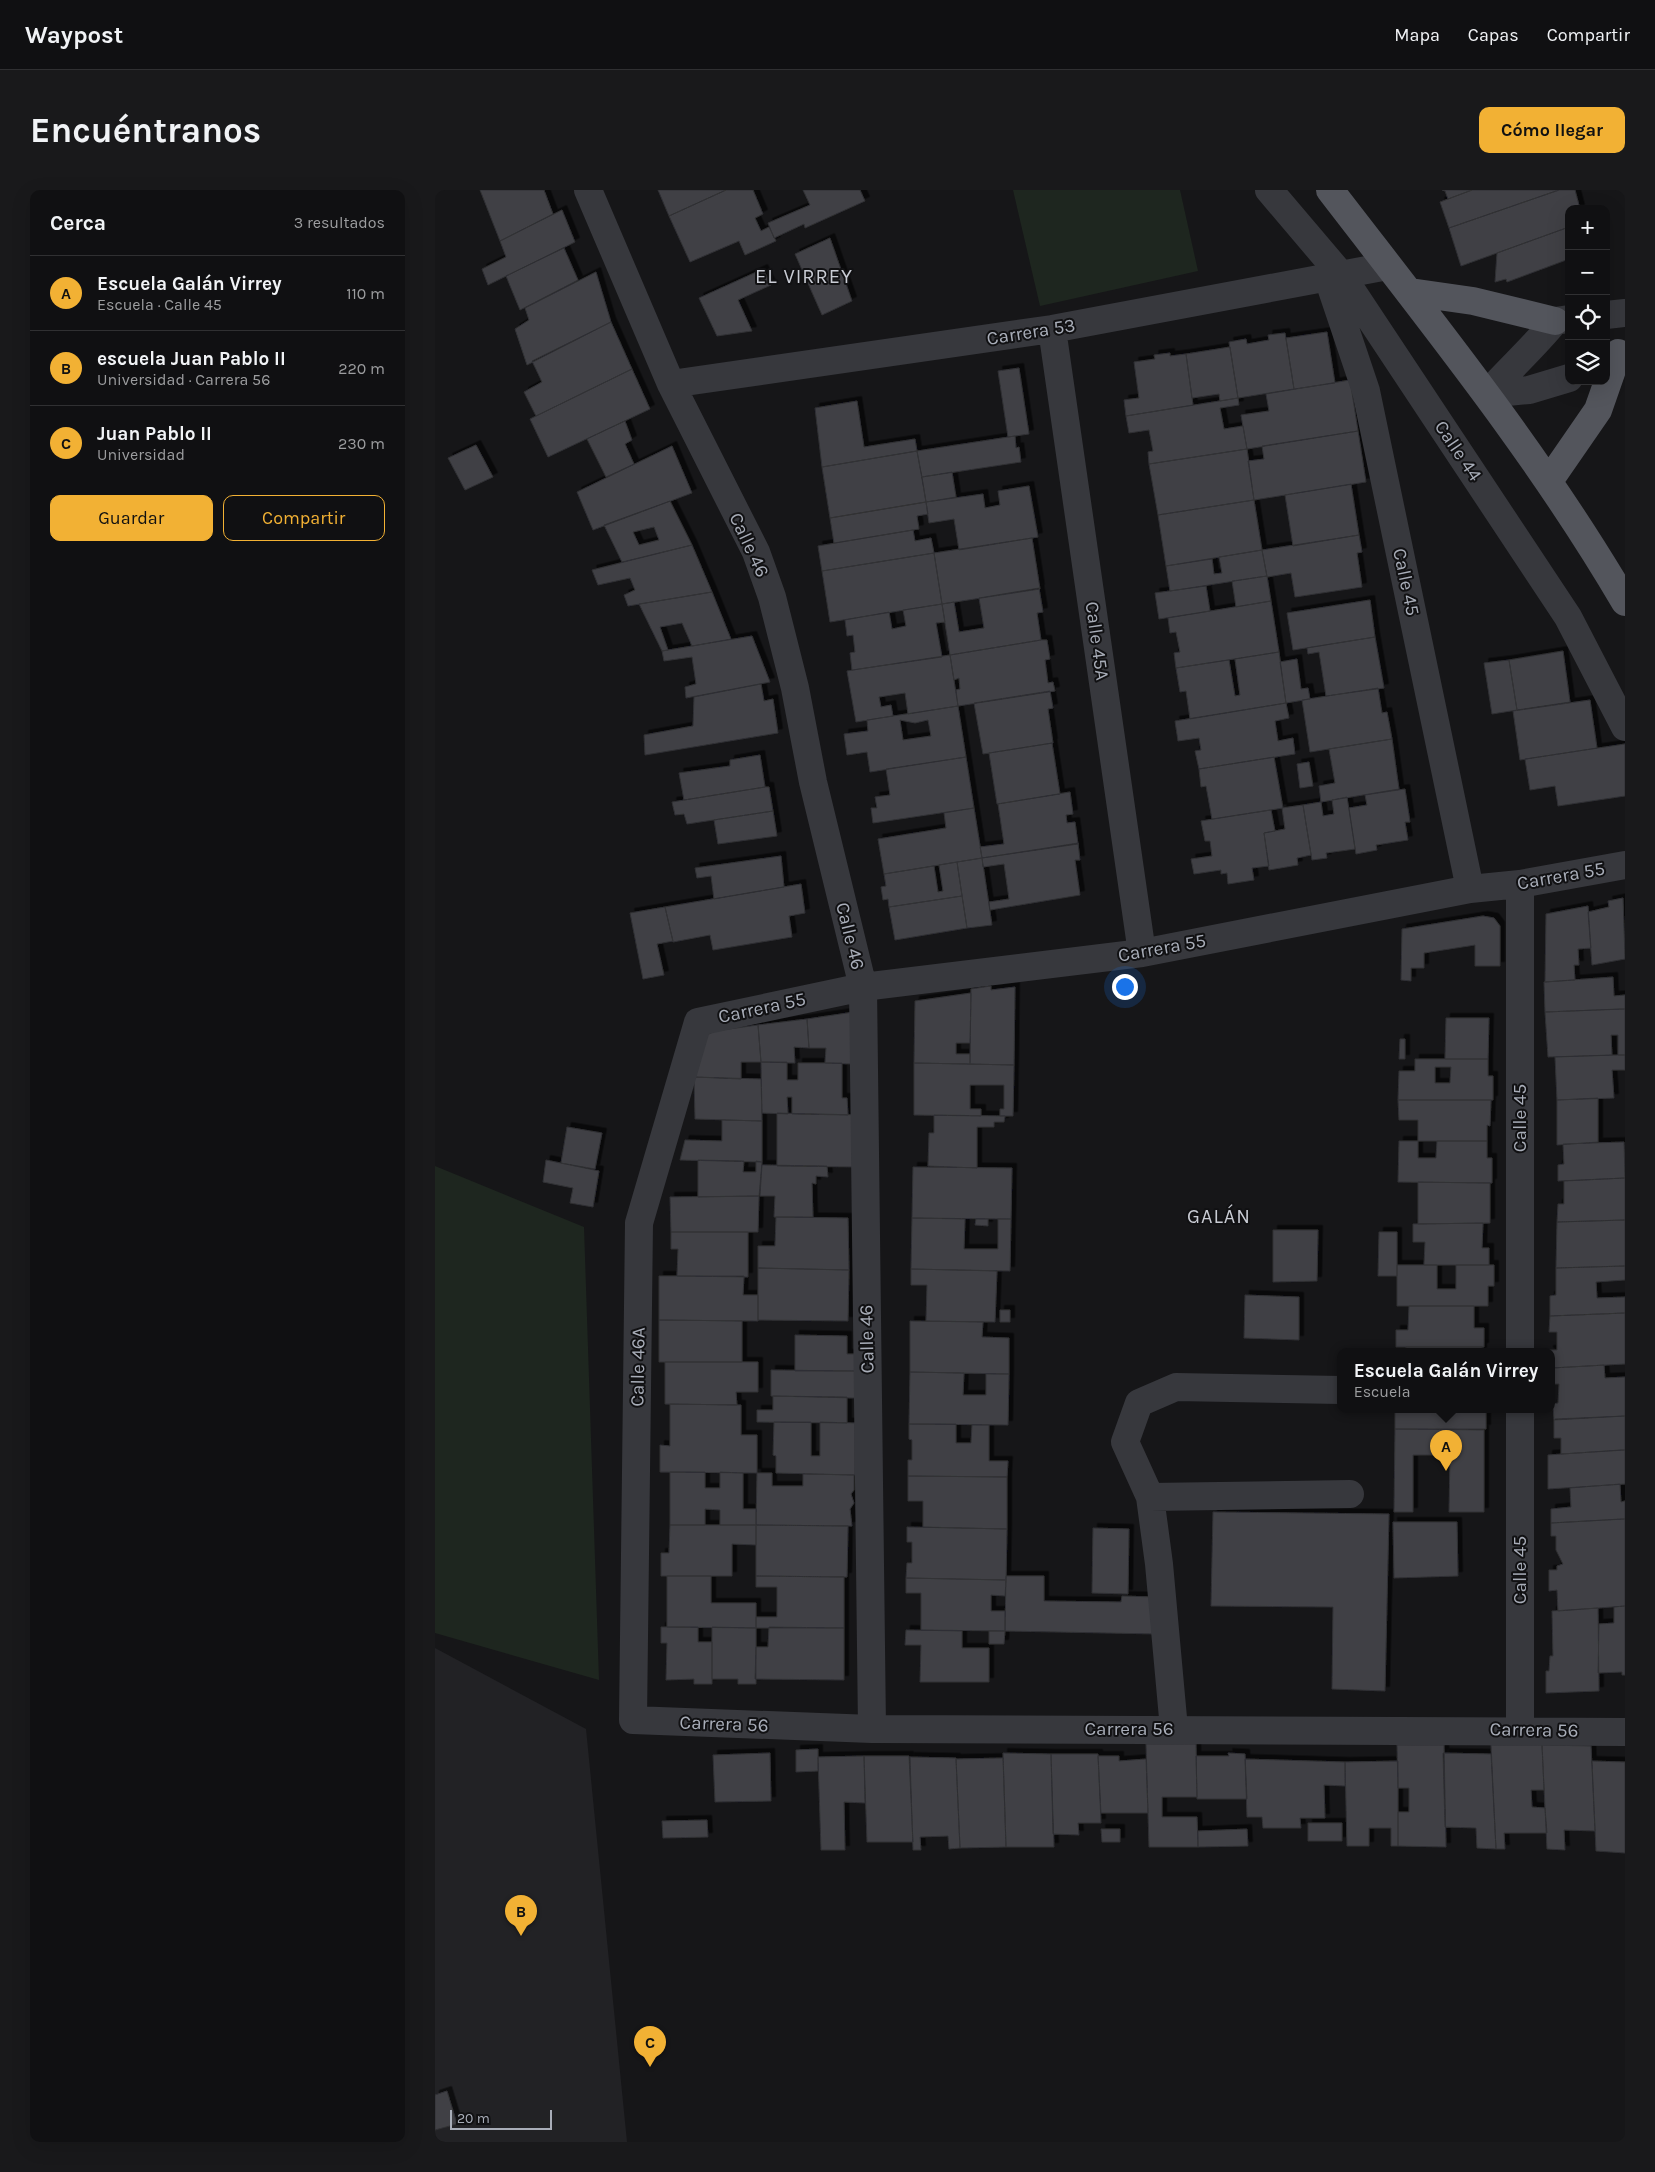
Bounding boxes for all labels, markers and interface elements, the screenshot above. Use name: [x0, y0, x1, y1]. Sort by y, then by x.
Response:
text: Waypost: [25, 21, 123, 49]
text: Mapa: [1394, 24, 1440, 46]
text: Capas: [1468, 24, 1519, 46]
text: Compartir: [1547, 24, 1630, 46]
button: Cómo llegar: [1479, 107, 1625, 153]
text: Encuéntranos: [30, 110, 261, 151]
map controls: [1565, 205, 1610, 385]
button: +: [1565, 205, 1610, 250]
text: Cerca: [50, 211, 106, 235]
text: 3 resultados: [294, 213, 385, 232]
button: −: [1565, 250, 1610, 295]
district label: EL VIRREY: [755, 265, 853, 288]
text: Escuela Galán Virrey: [97, 273, 282, 295]
text: A: [61, 284, 71, 303]
text: 110 m: [346, 284, 385, 303]
text: Escuela · Calle 45: [97, 295, 222, 314]
button: locate: [1565, 295, 1610, 340]
street label: Carrera 53: [985, 314, 1077, 350]
button: layers: [1565, 340, 1610, 385]
text: escuela Juan Pablo II: [97, 348, 286, 370]
text: B: [61, 359, 71, 378]
text: 220 m: [338, 359, 385, 378]
text: Universidad · Carrera 56: [97, 370, 270, 389]
street label: Calle 44: [1430, 417, 1486, 486]
text: Juan Pablo II: [97, 423, 212, 445]
text: C: [61, 434, 71, 453]
text: 230 m: [338, 434, 385, 453]
text: Universidad: [97, 445, 185, 464]
button: Guardar: [50, 495, 213, 541]
button: Compartir: [223, 495, 385, 541]
street label: Calle 46: [725, 509, 773, 581]
street label: Calle 45: [1388, 546, 1424, 618]
street label: Calle 45A: [1081, 600, 1113, 682]
street label: Carrera 55: [1515, 857, 1607, 895]
street label: Calle 46: [831, 900, 869, 972]
street label: Carrera 55: [1116, 929, 1208, 967]
your location: [1112, 974, 1138, 1000]
street label: Carrera 55: [716, 988, 808, 1028]
street label: Calle 45: [1509, 1084, 1531, 1152]
district label: GALÁN: [1187, 1204, 1251, 1228]
street label: Calle 46: [855, 1305, 879, 1373]
street label: Calle 46A: [626, 1327, 650, 1407]
popup: [1337, 1348, 1555, 1413]
text: Escuela Galán Virrey: [1354, 1360, 1538, 1382]
text: Escuela: [1354, 1382, 1411, 1401]
pin: A: [1430, 1430, 1462, 1471]
street label: Calle 45: [1509, 1536, 1531, 1604]
street label: Carrera 56: [679, 1711, 769, 1737]
street label: Carrera 56: [1084, 1718, 1174, 1740]
street label: Carrera 56: [1489, 1718, 1579, 1742]
pin: B: [505, 1895, 537, 1936]
pin: C: [634, 2026, 666, 2067]
scale bar: [450, 2107, 553, 2130]
text: 20 m: [457, 2110, 490, 2127]

